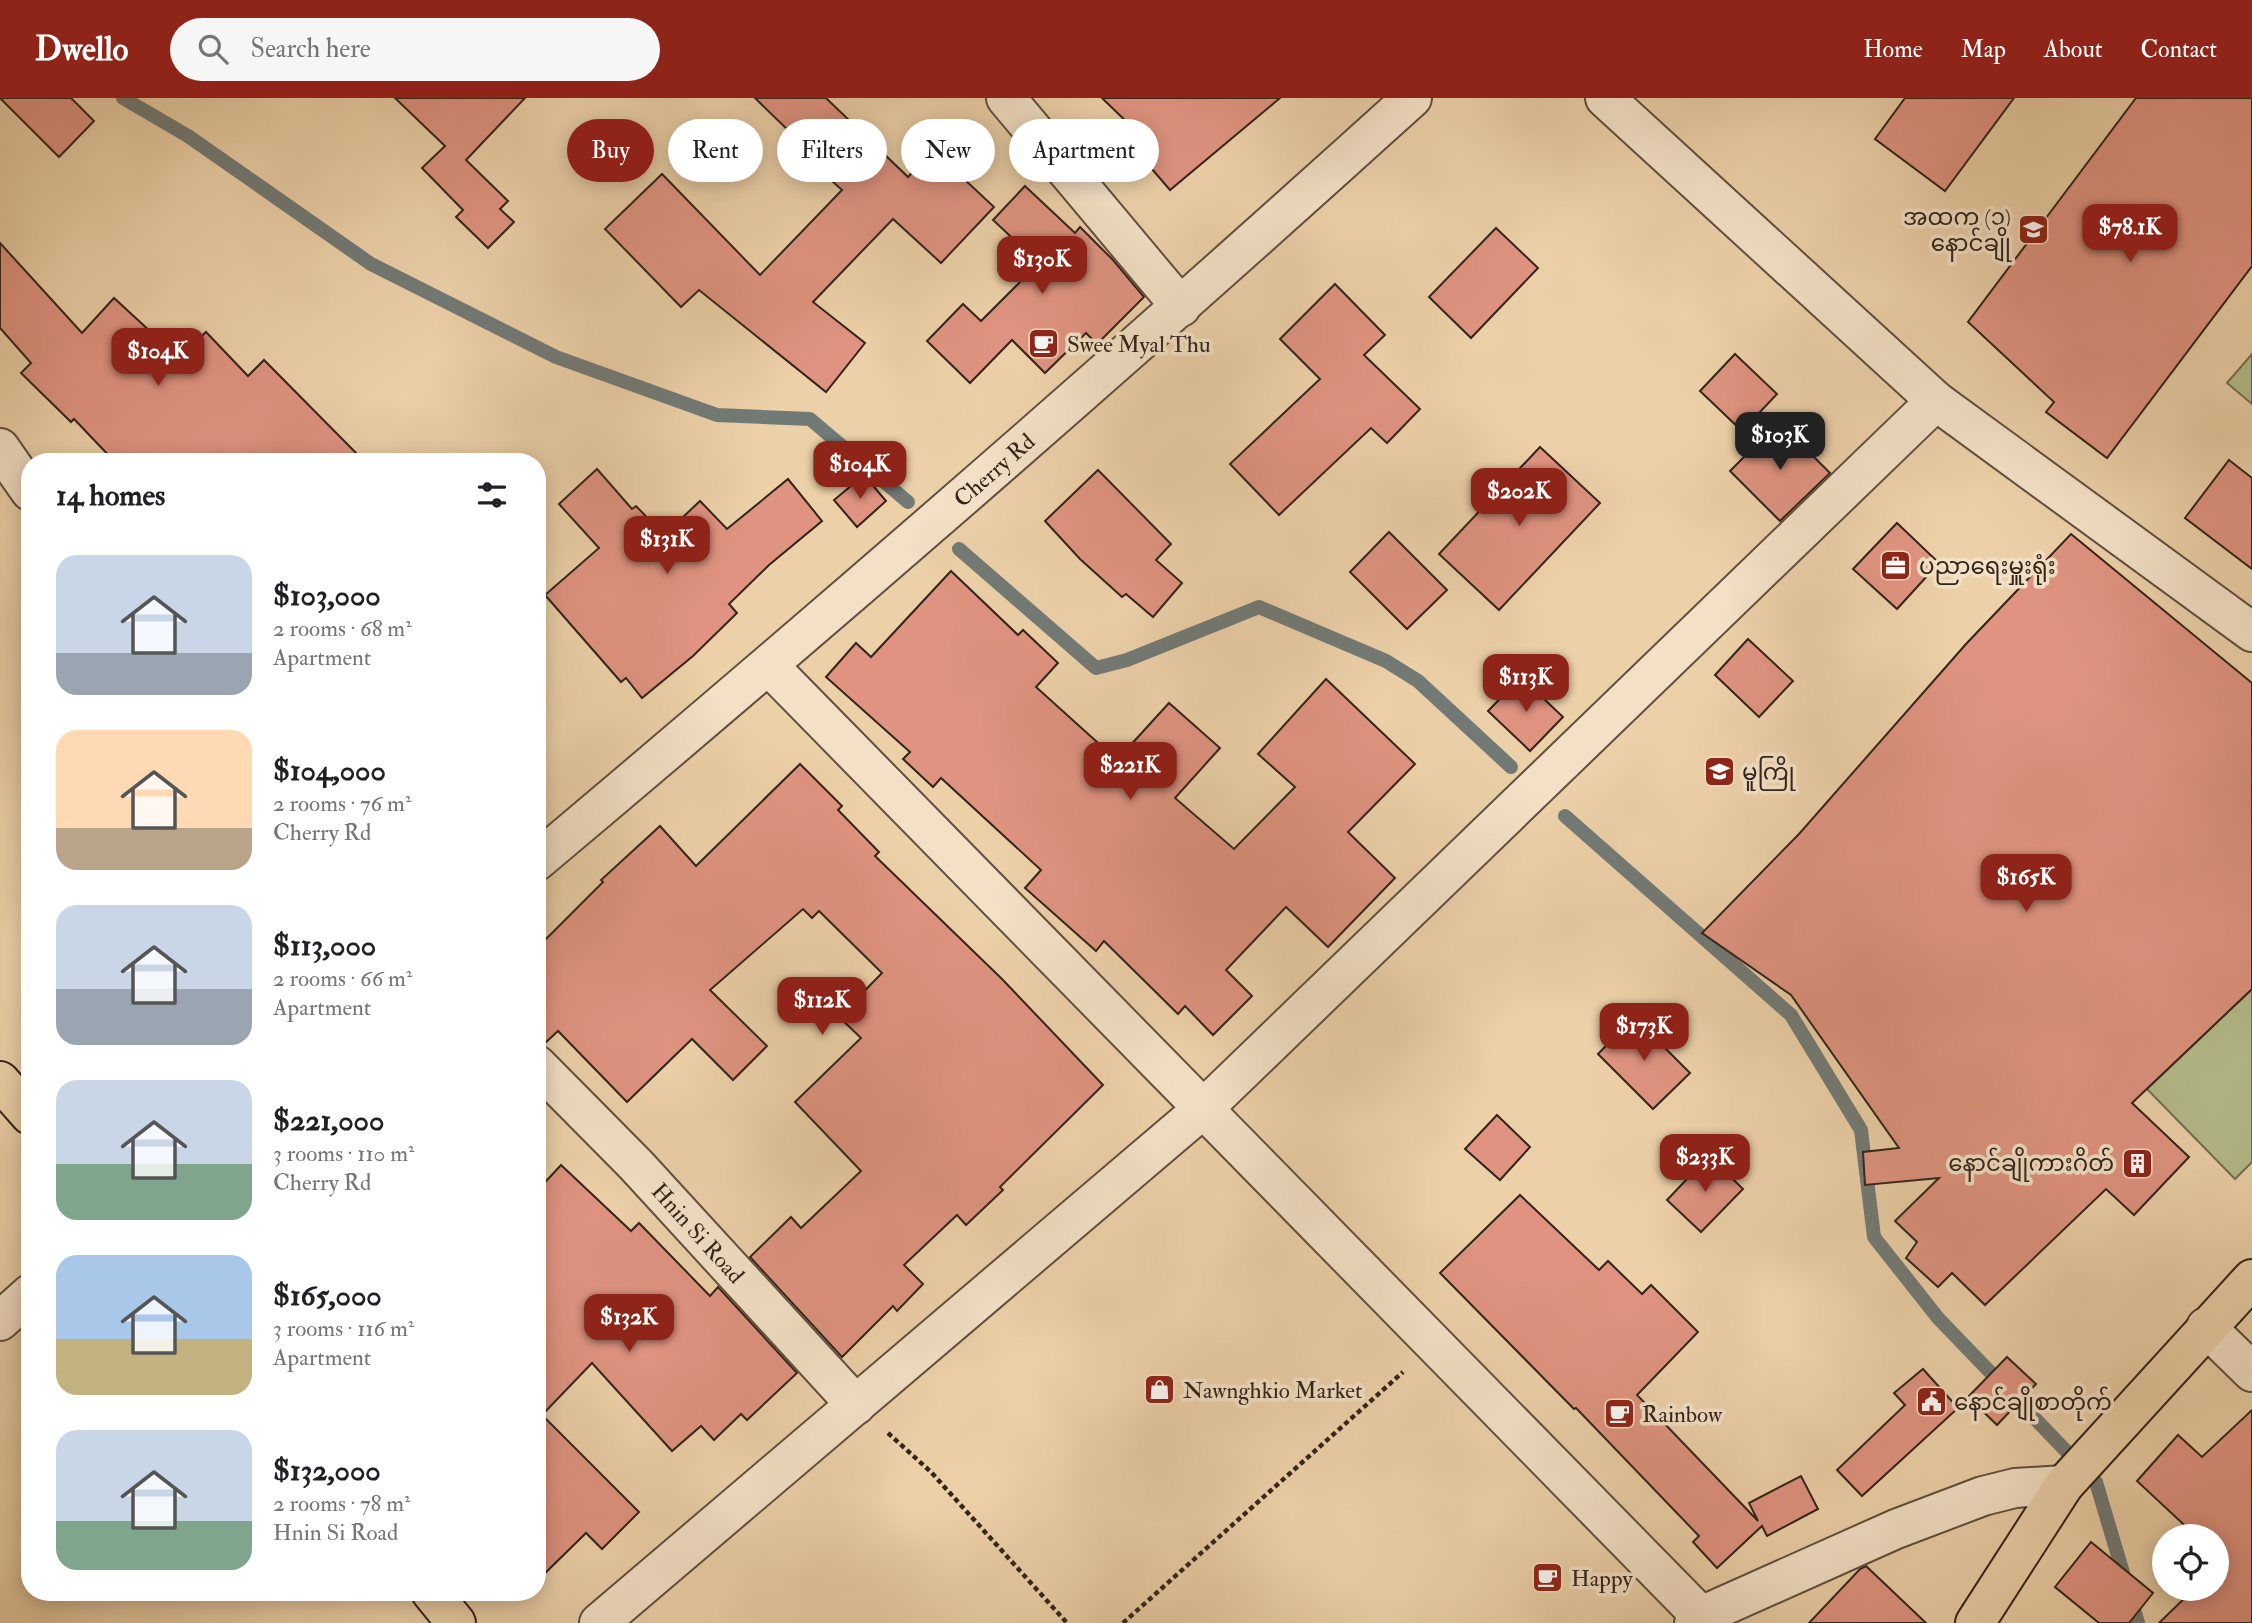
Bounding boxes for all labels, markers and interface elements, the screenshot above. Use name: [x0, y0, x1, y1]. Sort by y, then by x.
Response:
search box: [170, 18, 660, 81]
text: Dwello: [35, 29, 128, 70]
icon: search: [194, 30, 232, 68]
text: Search here: [250, 33, 371, 65]
text: Home: [1863, 34, 1923, 65]
text: Map: [1961, 34, 2006, 65]
text: About: [2044, 34, 2103, 65]
text: Contact: [2141, 34, 2217, 65]
chip: Buy: [567, 119, 654, 182]
chip: Rent: [668, 119, 763, 182]
chip: Filters: [777, 119, 887, 182]
chip: New: [901, 119, 995, 182]
chip: Apartment: [1009, 119, 1159, 182]
place label: အထက (၁) နောင်ချို: [1903, 203, 2012, 262]
pin: $78.1K: [2073, 204, 2187, 264]
text: $78.1K: [2098, 212, 2162, 241]
school or university icon: အထက (၁) နောင်ချို: [2017, 213, 2051, 247]
pin: $130K: [993, 236, 1091, 296]
text: $130K: [1013, 244, 1071, 273]
cafe icon: Swee Myal Thu: [1027, 327, 1061, 361]
pin: $104K: [109, 328, 207, 388]
place label: Swee Myal Thu: [1067, 330, 1211, 359]
text: $104K: [127, 336, 189, 365]
pin: $103K: [1731, 412, 1829, 472]
text: $103K: [1751, 420, 1809, 449]
street label: Cherry Rd: [948, 427, 1041, 514]
pin: $104K: [811, 442, 909, 501]
text: $104K: [829, 449, 891, 478]
pin: $202K: [1470, 468, 1568, 528]
icon: filters: [473, 476, 511, 514]
text: $202K: [1487, 476, 1551, 505]
text: 14 homes: [56, 477, 165, 514]
pin: $131K: [618, 517, 716, 576]
text: $131K: [640, 524, 694, 553]
office icon: ပညာရေးမှူးရုံး: [1879, 549, 1913, 583]
place label: ပညာရေးမှူးရုံး: [1919, 552, 2056, 585]
text: $103,000: [273, 577, 381, 614]
icon: home: [112, 583, 196, 667]
text: 2 rooms · 68 m²: [273, 614, 412, 643]
text: Apartment: [273, 643, 371, 672]
pin: $113K: [1477, 654, 1575, 714]
text: $113K: [1499, 662, 1553, 691]
pin: $221K: [1081, 742, 1179, 802]
text: $221K: [1100, 750, 1160, 779]
text: $104,000: [273, 752, 386, 789]
school or university icon: မူကြို: [1702, 755, 1736, 789]
place label: မူကြို: [1742, 756, 1796, 791]
icon: home: [112, 758, 196, 842]
text: 2 rooms · 76 m²: [273, 789, 411, 818]
text: Cherry Rd: [273, 818, 371, 847]
pin: $165K: [1977, 854, 2075, 914]
text: $165K: [1997, 862, 2055, 891]
text: $113,000: [273, 927, 376, 964]
icon: home: [112, 933, 196, 1017]
text: 2 rooms · 66 m²: [273, 964, 412, 993]
pin: $112K: [773, 978, 871, 1037]
text: $112K: [793, 985, 851, 1014]
text: Apartment: [273, 993, 371, 1022]
pin: $173K: [1595, 1004, 1693, 1063]
text: $173K: [1616, 1011, 1672, 1040]
text: $221,000: [273, 1102, 384, 1139]
icon: home: [112, 1108, 196, 1192]
pin: $233K: [1656, 1134, 1754, 1194]
text: 3 rooms · 110 m²: [273, 1139, 414, 1168]
text: $233K: [1676, 1142, 1734, 1171]
building icon: နောင်ချိုကားဂိတ်: [2120, 1146, 2154, 1180]
place label: နောင်ချိုကားဂိတ်: [1948, 1147, 2114, 1182]
text: Cherry Rd: [273, 1168, 371, 1197]
street label: Hnin Si Road: [645, 1177, 750, 1290]
text: $165,000: [273, 1277, 382, 1314]
icon: home: [112, 1283, 196, 1367]
pin: $132K: [580, 1294, 678, 1354]
text: $132K: [600, 1302, 658, 1331]
text: 3 rooms · 116 m²: [273, 1314, 414, 1343]
text: Apartment: [273, 1343, 371, 1372]
shop icon: Nawnghkio Market: [1143, 1373, 1177, 1407]
place label: Nawnghkio Market: [1183, 1376, 1362, 1405]
public building icon: နောင်ချိုစာတိုက်: [1914, 1385, 1948, 1419]
place label: နောင်ချိုစာတိုက်: [1954, 1386, 2112, 1421]
cafe icon: Rainbow: [1602, 1397, 1636, 1431]
place label: Rainbow: [1642, 1400, 1723, 1429]
text: $132,000: [273, 1452, 381, 1489]
icon: home: [112, 1458, 196, 1542]
text: 2 rooms · 78 m²: [273, 1489, 411, 1518]
text: Hnin Si Road: [273, 1518, 398, 1547]
map controls: [2152, 1524, 2229, 1601]
button: locate: [2152, 1524, 2229, 1601]
cafe icon: Happy: [1531, 1561, 1565, 1595]
place label: Happy: [1571, 1564, 1633, 1594]

